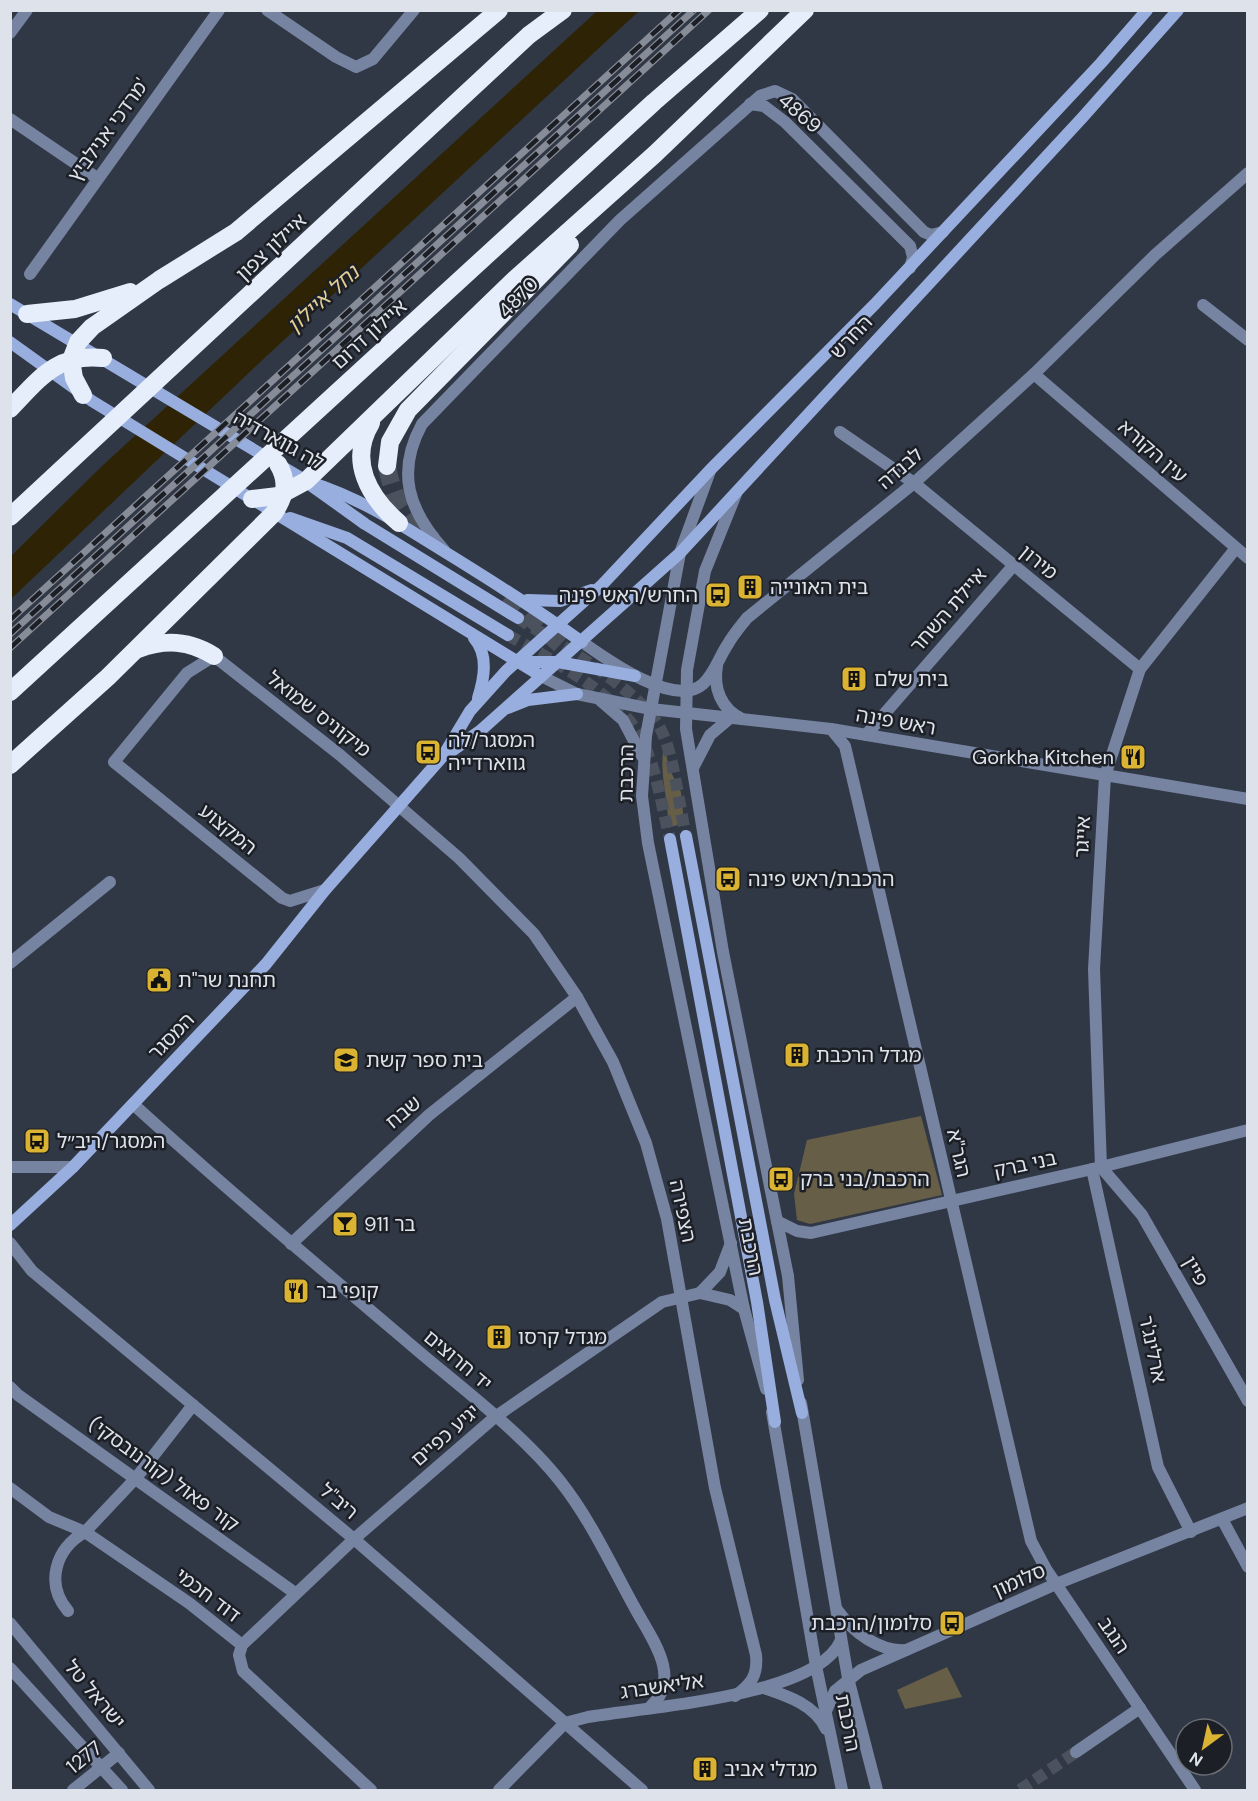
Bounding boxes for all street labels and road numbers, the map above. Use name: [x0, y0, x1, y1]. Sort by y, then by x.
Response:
street label: מרדכי אנילביץ': [62, 73, 154, 187]
street label: 4869: [773, 87, 827, 139]
street label: איילון צפון: [230, 208, 312, 286]
street label: 4870: [492, 271, 544, 323]
street label: איילון דרום: [326, 293, 412, 375]
street label: החרש: [824, 310, 878, 364]
street label: לה גווארדיה: [229, 404, 329, 476]
street label: עין הקורא: [1113, 414, 1193, 488]
street label: לבנדה: [872, 441, 928, 495]
street label: מירון: [1015, 539, 1063, 585]
street label: איילת השחר: [904, 562, 992, 658]
street label: מיקוניס שמואל: [261, 665, 377, 763]
street label: ראש פינה: [854, 701, 938, 741]
street label: הרכבת: [612, 744, 640, 802]
street label: המקצוע: [194, 798, 262, 860]
street label: אייגר: [1068, 815, 1096, 859]
street label: המסגר: [142, 1007, 200, 1065]
street label: שבח: [380, 1090, 426, 1134]
street label: הגר"א: [941, 1126, 977, 1180]
street label: בני ברק: [991, 1145, 1059, 1183]
street label: הצפירה: [664, 1177, 702, 1245]
street label: הרכבת: [733, 1216, 769, 1278]
street label: פיין: [1177, 1251, 1215, 1291]
street label: ארלינג'ר: [1133, 1313, 1173, 1385]
street label: יד חרוצים: [418, 1324, 498, 1396]
street label: יגיע כפיים: [405, 1398, 485, 1472]
street label: קור פאול (קורנובסקי): [84, 1411, 244, 1537]
street label: ריב"ל: [314, 1477, 364, 1525]
street label: סלומון: [989, 1557, 1049, 1603]
street label: דוד חכמי: [170, 1562, 246, 1628]
street label: הנגב: [1092, 1612, 1136, 1658]
street label: ישראל טל: [59, 1654, 131, 1734]
street label: אליאשברג: [619, 1667, 705, 1705]
street label: הרכבת: [830, 1692, 866, 1754]
street label: 1277: [61, 1735, 107, 1779]

